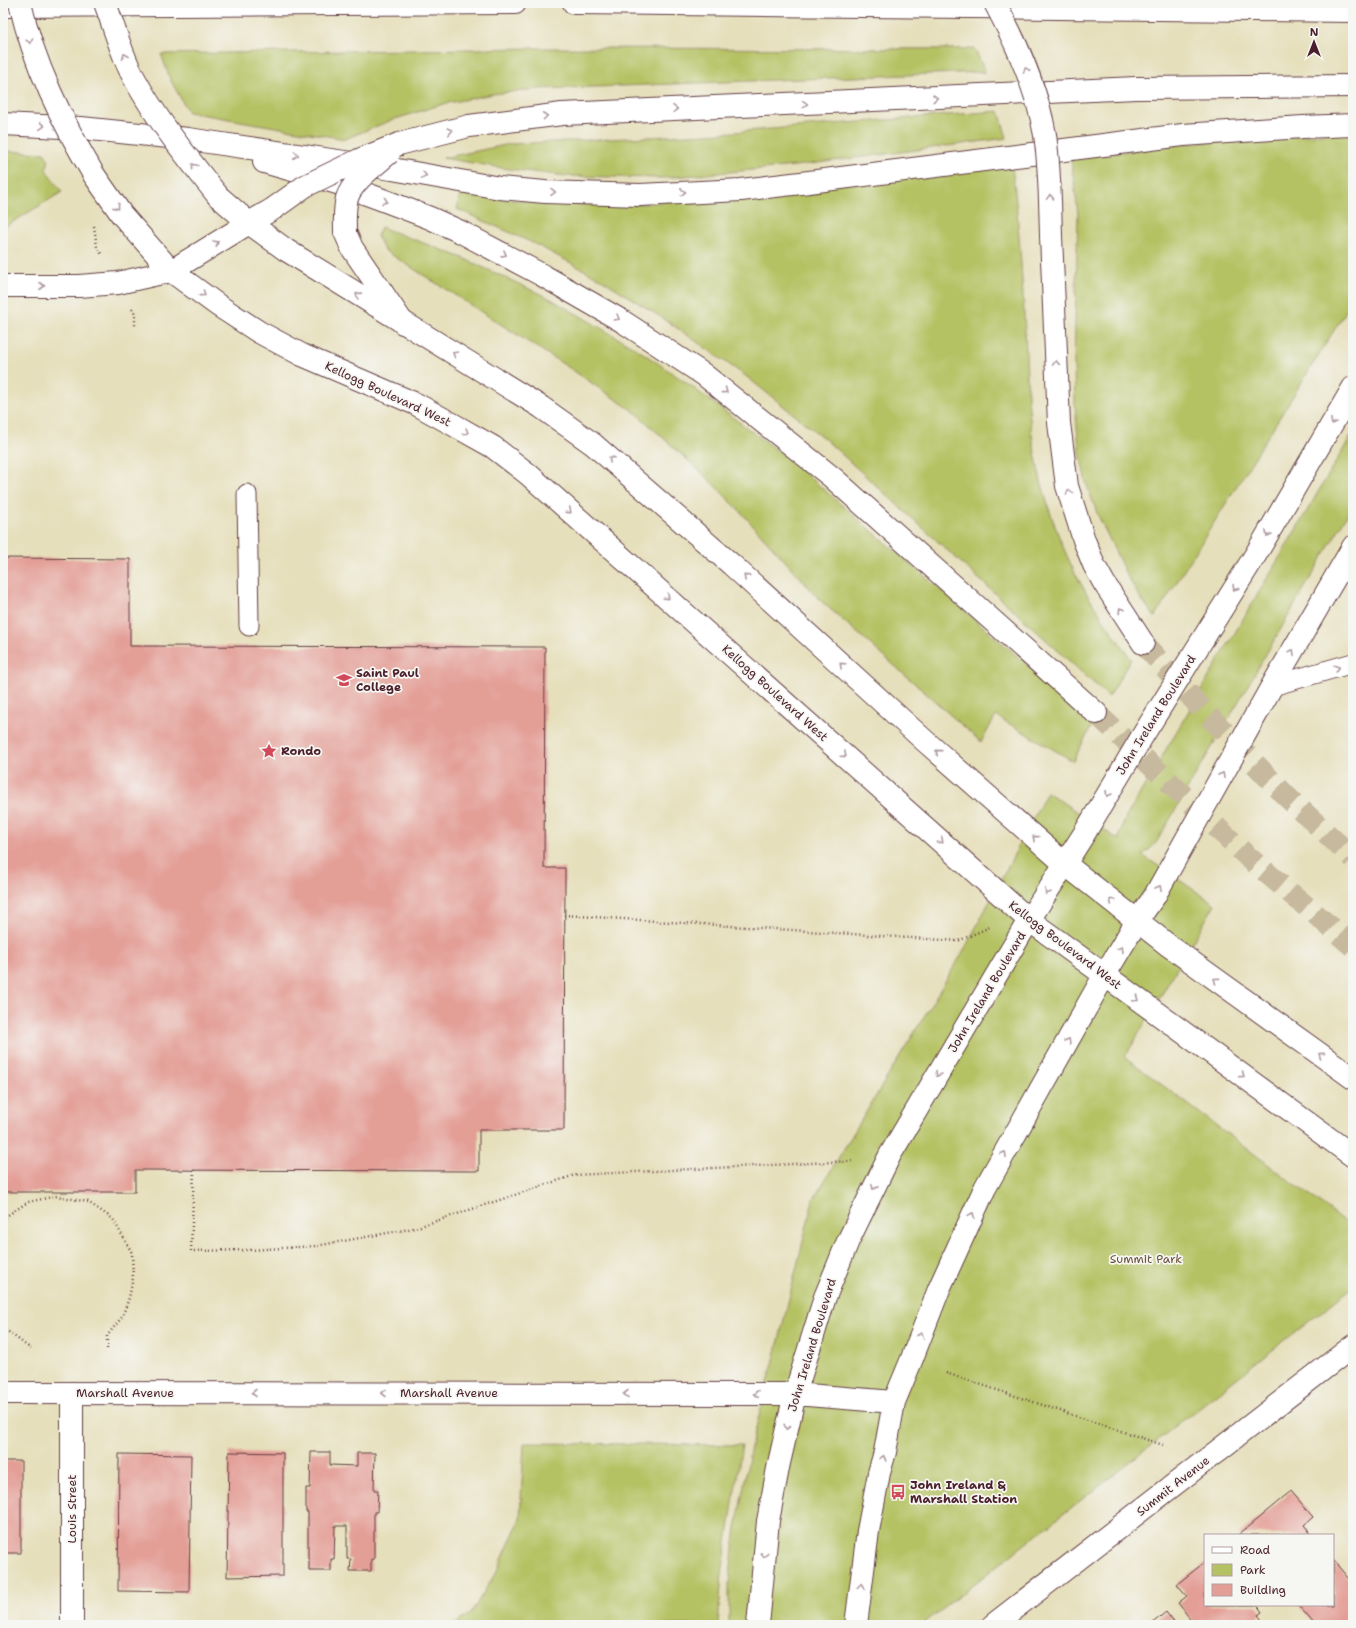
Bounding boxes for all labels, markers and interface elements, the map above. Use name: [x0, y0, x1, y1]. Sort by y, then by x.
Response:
north arrow: [1294, 22, 1334, 62]
text: N: [1310, 25, 1319, 40]
one-way arrow: [25, 37, 34, 44]
one-way arrow: [121, 53, 129, 60]
one-way arrow: [1023, 66, 1031, 73]
one-way arrow: [932, 94, 938, 102]
one-way arrow: [802, 100, 808, 108]
one-way arrow: [672, 105, 678, 114]
one-way arrow: [542, 112, 548, 121]
one-way arrow: [39, 122, 45, 130]
one-way arrow: [447, 127, 453, 135]
one-way arrow: [292, 150, 299, 159]
one-way arrow: [191, 163, 198, 170]
one-way arrow: [421, 170, 427, 179]
one-way arrow: [550, 188, 556, 196]
one-way arrow: [680, 188, 686, 197]
one-way arrow: [1045, 194, 1054, 200]
one-way arrow: [382, 196, 389, 204]
one-way arrow: [112, 203, 120, 210]
one-way arrow: [212, 241, 219, 248]
one-way arrow: [499, 250, 507, 257]
one-way arrow: [39, 282, 45, 290]
one-way arrow: [199, 290, 206, 297]
one-way arrow: [356, 293, 363, 300]
one-way arrow: [613, 314, 620, 321]
one-way arrow: [452, 352, 459, 359]
street label: Kellogg Boulevard West: [322, 358, 454, 430]
one-way arrow: [1052, 360, 1060, 366]
one-way arrow: [720, 386, 727, 393]
one-way arrow: [1331, 418, 1338, 425]
one-way arrow: [462, 427, 470, 434]
one-way arrow: [608, 457, 616, 464]
one-way arrow: [1065, 489, 1074, 496]
one-way arrow: [565, 506, 572, 513]
one-way arrow: [1265, 530, 1272, 537]
one-way arrow: [743, 574, 751, 582]
one-way arrow: [1232, 584, 1240, 591]
one-way arrow: [662, 592, 669, 599]
one-way arrow: [1118, 607, 1126, 614]
street label: Kellogg Boulevard West: [719, 641, 831, 745]
one-way arrow: [1287, 649, 1294, 656]
street label: John Ireland Boulevard: [1112, 652, 1200, 778]
one-way arrow: [839, 663, 846, 670]
one-way arrow: [1333, 664, 1340, 673]
place label: Saint Paul College: [356, 665, 419, 695]
school or university icon: Saint Paul College: [335, 671, 353, 689]
place icon: Rondo: [260, 742, 278, 760]
place label: Rondo: [281, 743, 321, 759]
one-way arrow: [839, 750, 847, 757]
one-way arrow: [935, 750, 943, 757]
one-way arrow: [1218, 772, 1225, 779]
one-way arrow: [1106, 790, 1113, 797]
one-way arrow: [1032, 836, 1040, 843]
one-way arrow: [936, 837, 944, 844]
one-way arrow: [1154, 885, 1162, 893]
one-way arrow: [1044, 888, 1052, 895]
street label: Kellogg Boulevard West: [1005, 897, 1125, 993]
one-way arrow: [1110, 899, 1117, 906]
street label: John Ireland Boulevard: [944, 928, 1030, 1056]
one-way arrow: [1116, 946, 1123, 953]
one-way arrow: [1213, 978, 1220, 985]
one-way arrow: [1132, 994, 1139, 1001]
one-way arrow: [1063, 1038, 1071, 1045]
one-way arrow: [1319, 1053, 1326, 1060]
one-way arrow: [935, 1070, 943, 1077]
one-way arrow: [1237, 1070, 1244, 1077]
one-way arrow: [1000, 1151, 1007, 1158]
one-way arrow: [871, 1183, 878, 1190]
one-way arrow: [968, 1212, 976, 1219]
park label: Summit Park: [1110, 1251, 1182, 1267]
street label: John Ireland Boulevard: [784, 1276, 840, 1414]
one-way arrow: [916, 1331, 924, 1338]
street label: Marshall Avenue: [76, 1385, 174, 1401]
street label: Marshall Avenue: [400, 1385, 498, 1401]
one-way arrow: [251, 1389, 257, 1397]
one-way arrow: [381, 1389, 387, 1397]
one-way arrow: [623, 1390, 629, 1398]
one-way arrow: [753, 1390, 759, 1398]
one-way arrow: [784, 1424, 792, 1431]
street label: Summit Avenue: [1133, 1452, 1213, 1520]
one-way arrow: [878, 1455, 887, 1462]
street label: Louis Street: [64, 1475, 80, 1543]
place label: John Ireland & Marshall Station: [910, 1477, 1017, 1507]
bus stop icon: John Ireland & Marshall Station: [889, 1483, 907, 1501]
legend: [1204, 1534, 1334, 1606]
text: Road: [1240, 1542, 1271, 1558]
one-way arrow: [760, 1552, 769, 1558]
text: Park: [1240, 1562, 1266, 1578]
text: Building: [1240, 1582, 1286, 1598]
one-way arrow: [856, 1583, 865, 1589]

